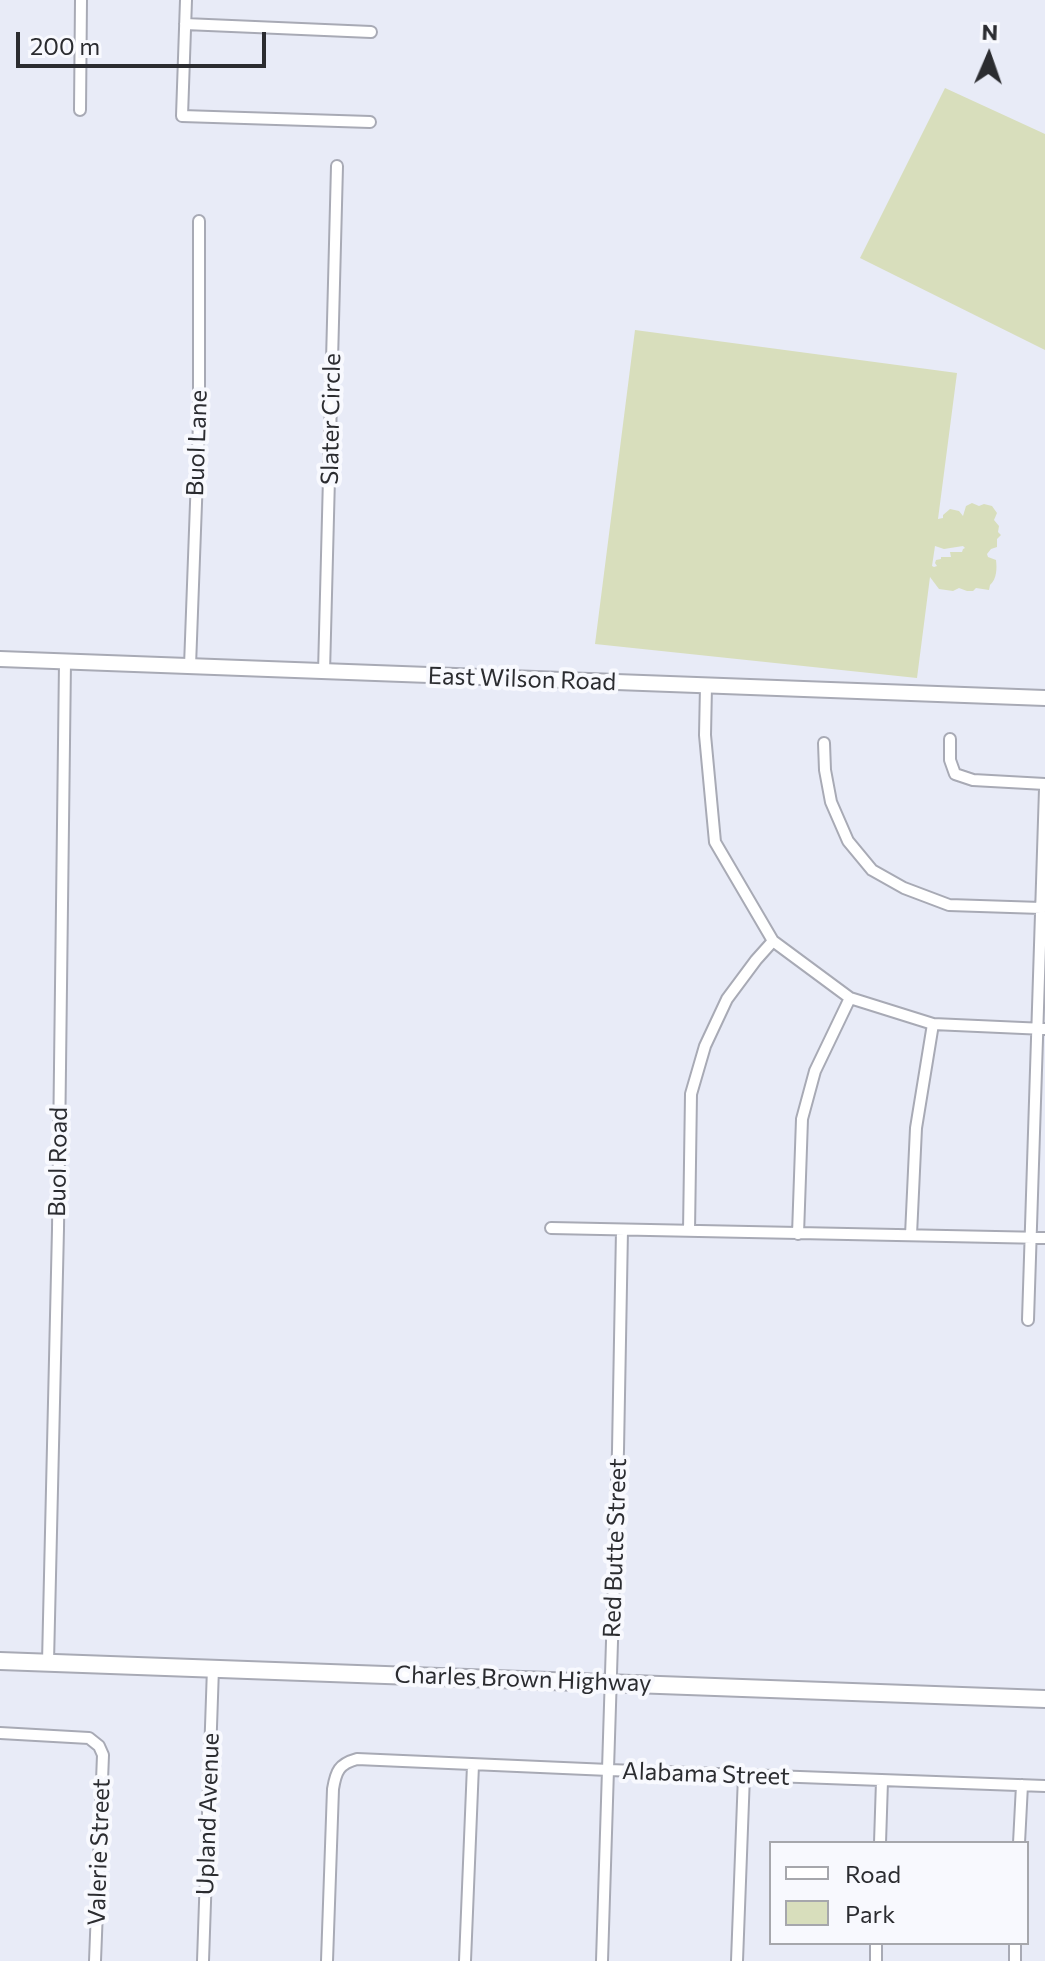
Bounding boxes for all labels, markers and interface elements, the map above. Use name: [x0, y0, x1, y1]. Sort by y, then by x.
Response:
scale bar: [20, 16, 270, 66]
north arrow: [949, 16, 1029, 96]
text: N: [981, 18, 999, 45]
text: 200 m: [30, 31, 100, 60]
street label: Slater Circle: [315, 353, 347, 485]
street label: Buol Lane: [181, 389, 213, 497]
street label: East Wilson Road: [427, 661, 617, 697]
street label: Buol Road: [43, 1107, 73, 1217]
street label: Red Butte Street: [597, 1458, 633, 1638]
street label: Charles Brown Highway: [394, 1660, 652, 1698]
street label: Upland Avenue: [191, 1732, 225, 1896]
street label: Alabama Street: [622, 1757, 790, 1791]
street label: Valerie Street: [82, 1778, 116, 1926]
legend: [769, 1841, 1029, 1945]
text: Road: [845, 1859, 901, 1888]
text: Park: [845, 1899, 895, 1928]

